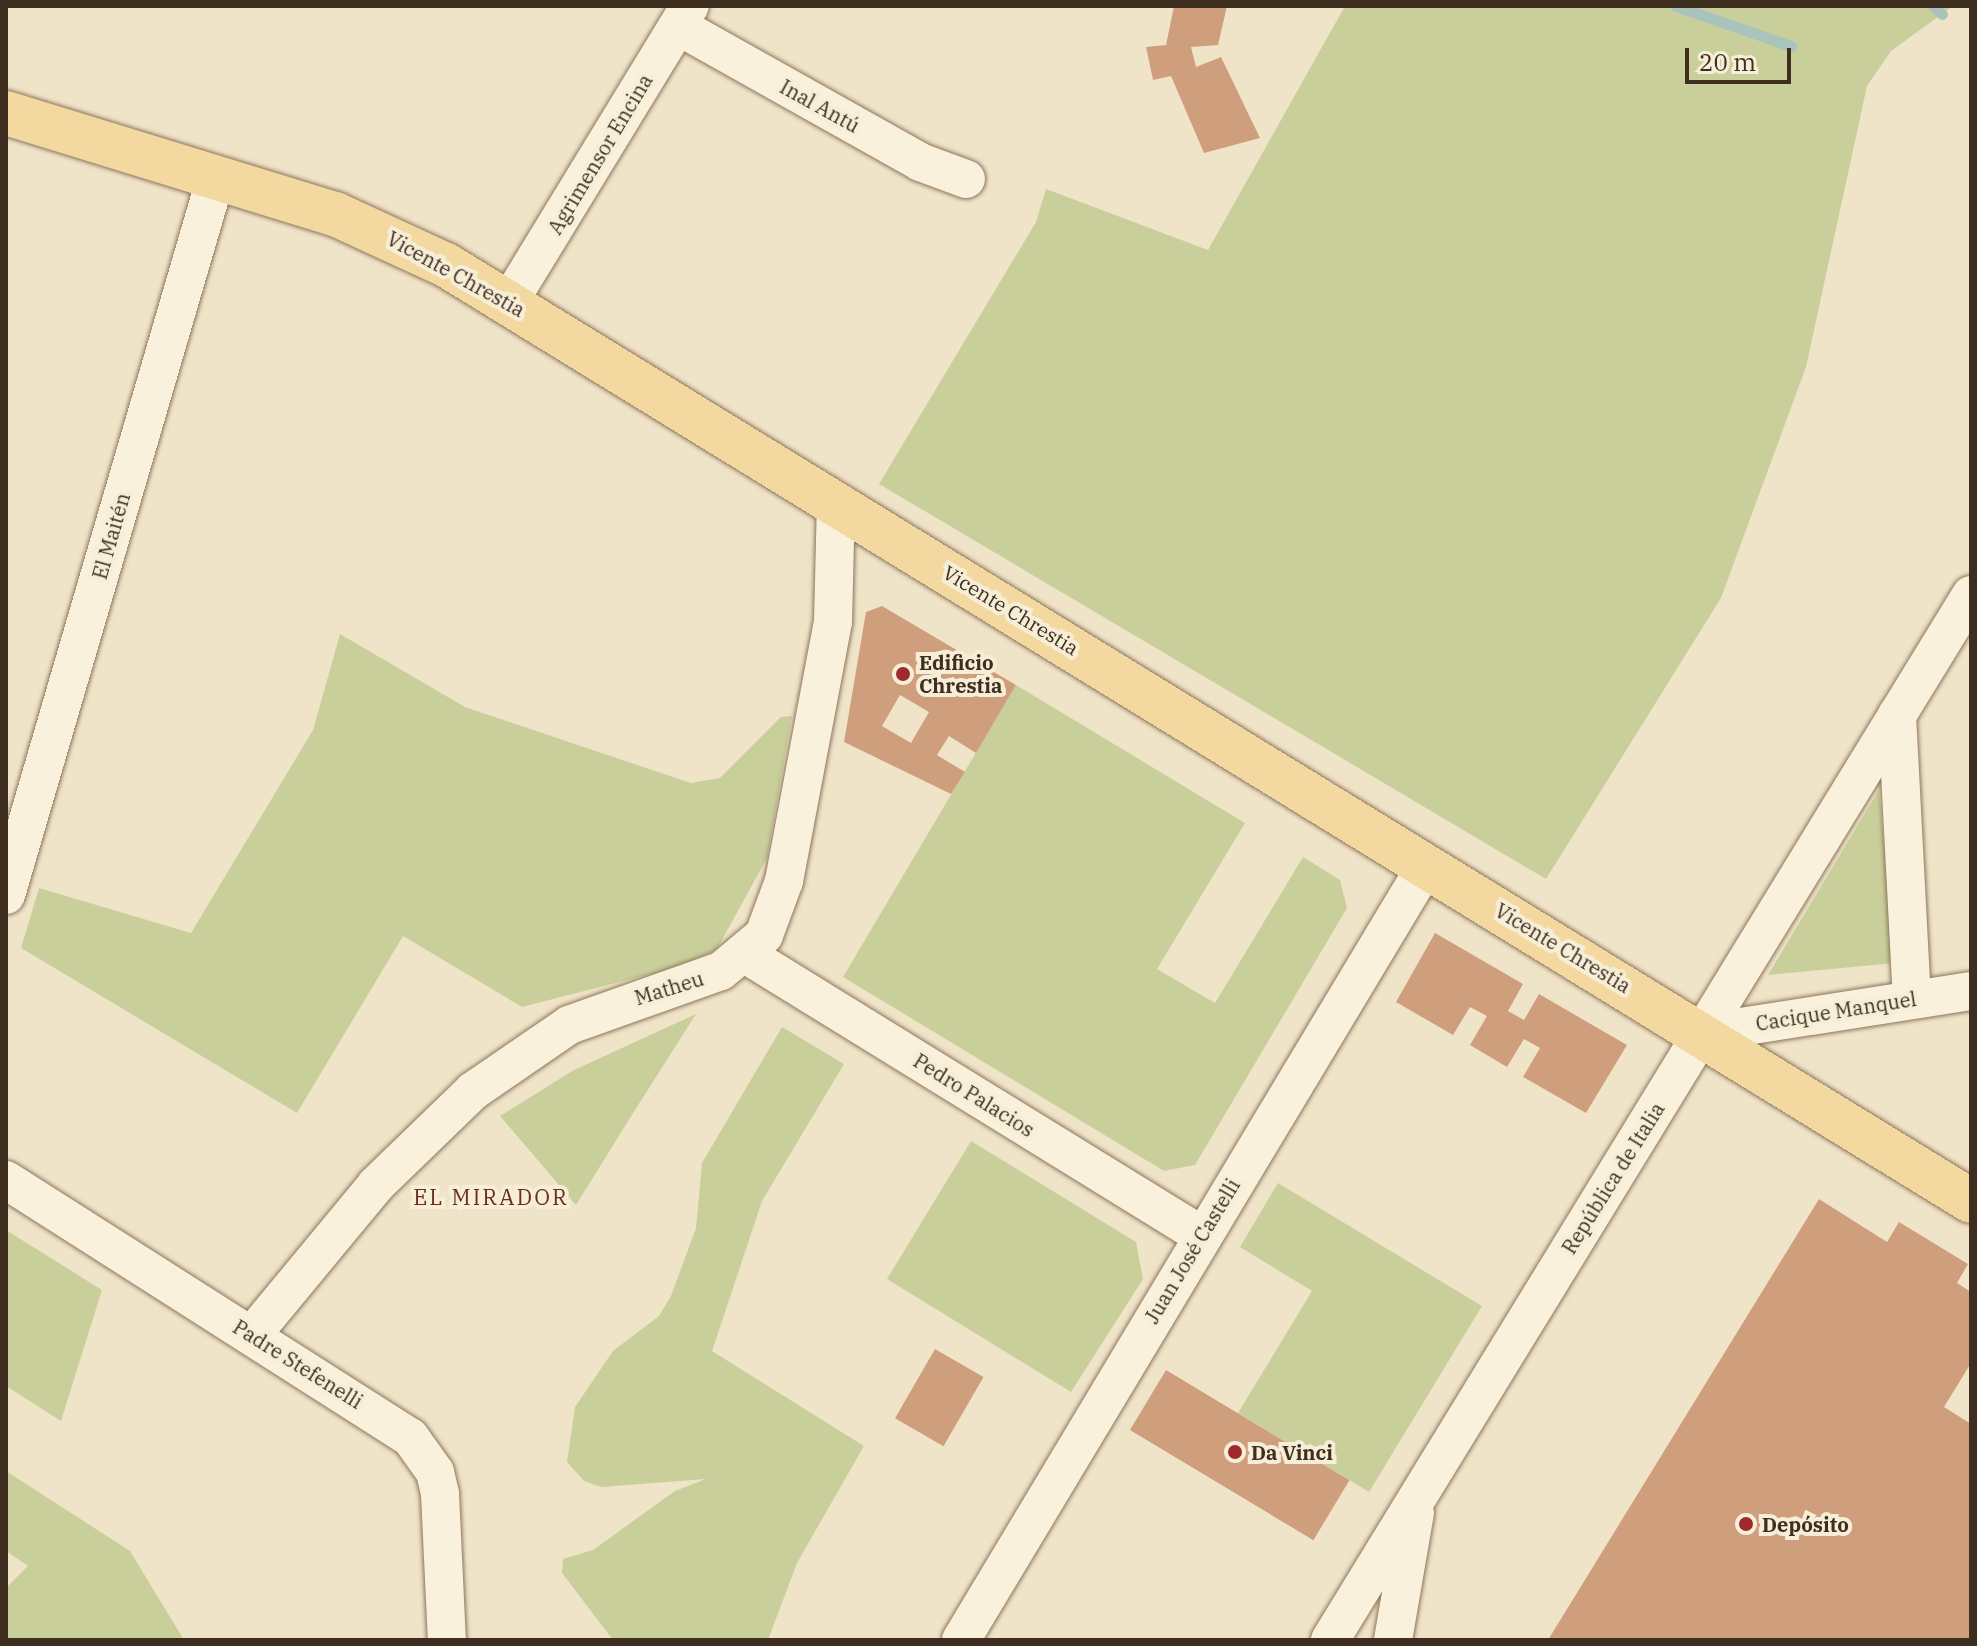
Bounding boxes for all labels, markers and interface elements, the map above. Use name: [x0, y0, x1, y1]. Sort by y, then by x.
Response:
scale bar: [1689, 32, 1795, 82]
text: 20 m: [1699, 46, 1756, 78]
street label: Agrimensor Encina: [543, 69, 657, 239]
street label: Inal Antú: [776, 74, 864, 138]
street label: Vicente Chrestia: [383, 226, 529, 322]
street label: El Maitén: [87, 490, 135, 582]
street label: Vicente Chrestia: [939, 560, 1083, 660]
place label: Edificio Chrestia: [919, 650, 1002, 697]
marker: Edificio Chrestia: [894, 665, 912, 683]
street label: Vicente Chrestia: [1491, 898, 1635, 998]
street label: Matheu: [632, 966, 706, 1010]
street label: Cacique Manquel: [1754, 986, 1918, 1036]
street label: Pedro Palacios: [909, 1048, 1039, 1142]
street label: República de Italia: [1557, 1098, 1669, 1258]
street label: Juan José Castelli: [1139, 1174, 1245, 1328]
district label: EL MIRADOR: [413, 1184, 569, 1210]
street label: Padre Stefenelli: [229, 1315, 367, 1413]
place label: Da Vinci: [1251, 1440, 1333, 1464]
marker: Da Vinci: [1226, 1443, 1244, 1461]
place label: Depósito: [1762, 1512, 1849, 1536]
marker: Depósito: [1737, 1515, 1755, 1533]

